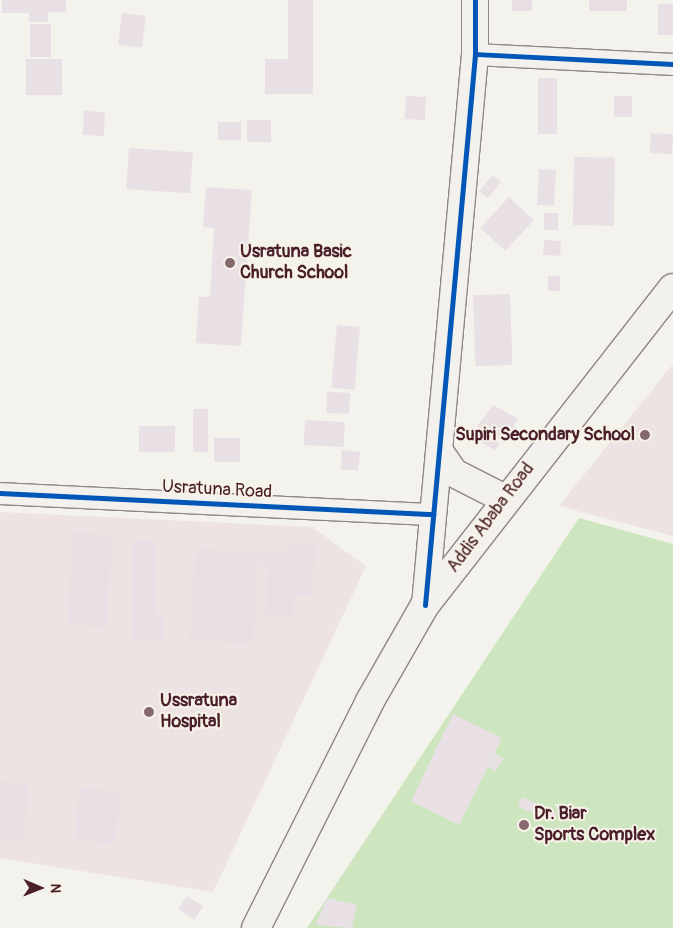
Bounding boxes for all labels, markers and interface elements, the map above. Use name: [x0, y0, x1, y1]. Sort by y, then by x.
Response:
place label: Usratuna Basic Church School: [240, 242, 352, 284]
marker: Usratuna Basic Church School: [224, 257, 236, 269]
place label: Supiri Secondary School: [455, 424, 635, 446]
marker: Supiri Secondary School: [639, 429, 651, 441]
street label: Addis Ababa Road: [443, 459, 539, 577]
street label: Usratuna Road: [161, 476, 273, 504]
place label: Ussratuna Hospital: [160, 691, 237, 734]
marker: Ussratuna Hospital: [142, 705, 156, 719]
place label: Dr. Biar Sports Complex: [534, 804, 655, 846]
marker: Dr. Biar Sports Complex: [518, 819, 530, 831]
north arrow: [15, 863, 65, 913]
text: N: [47, 883, 64, 893]

